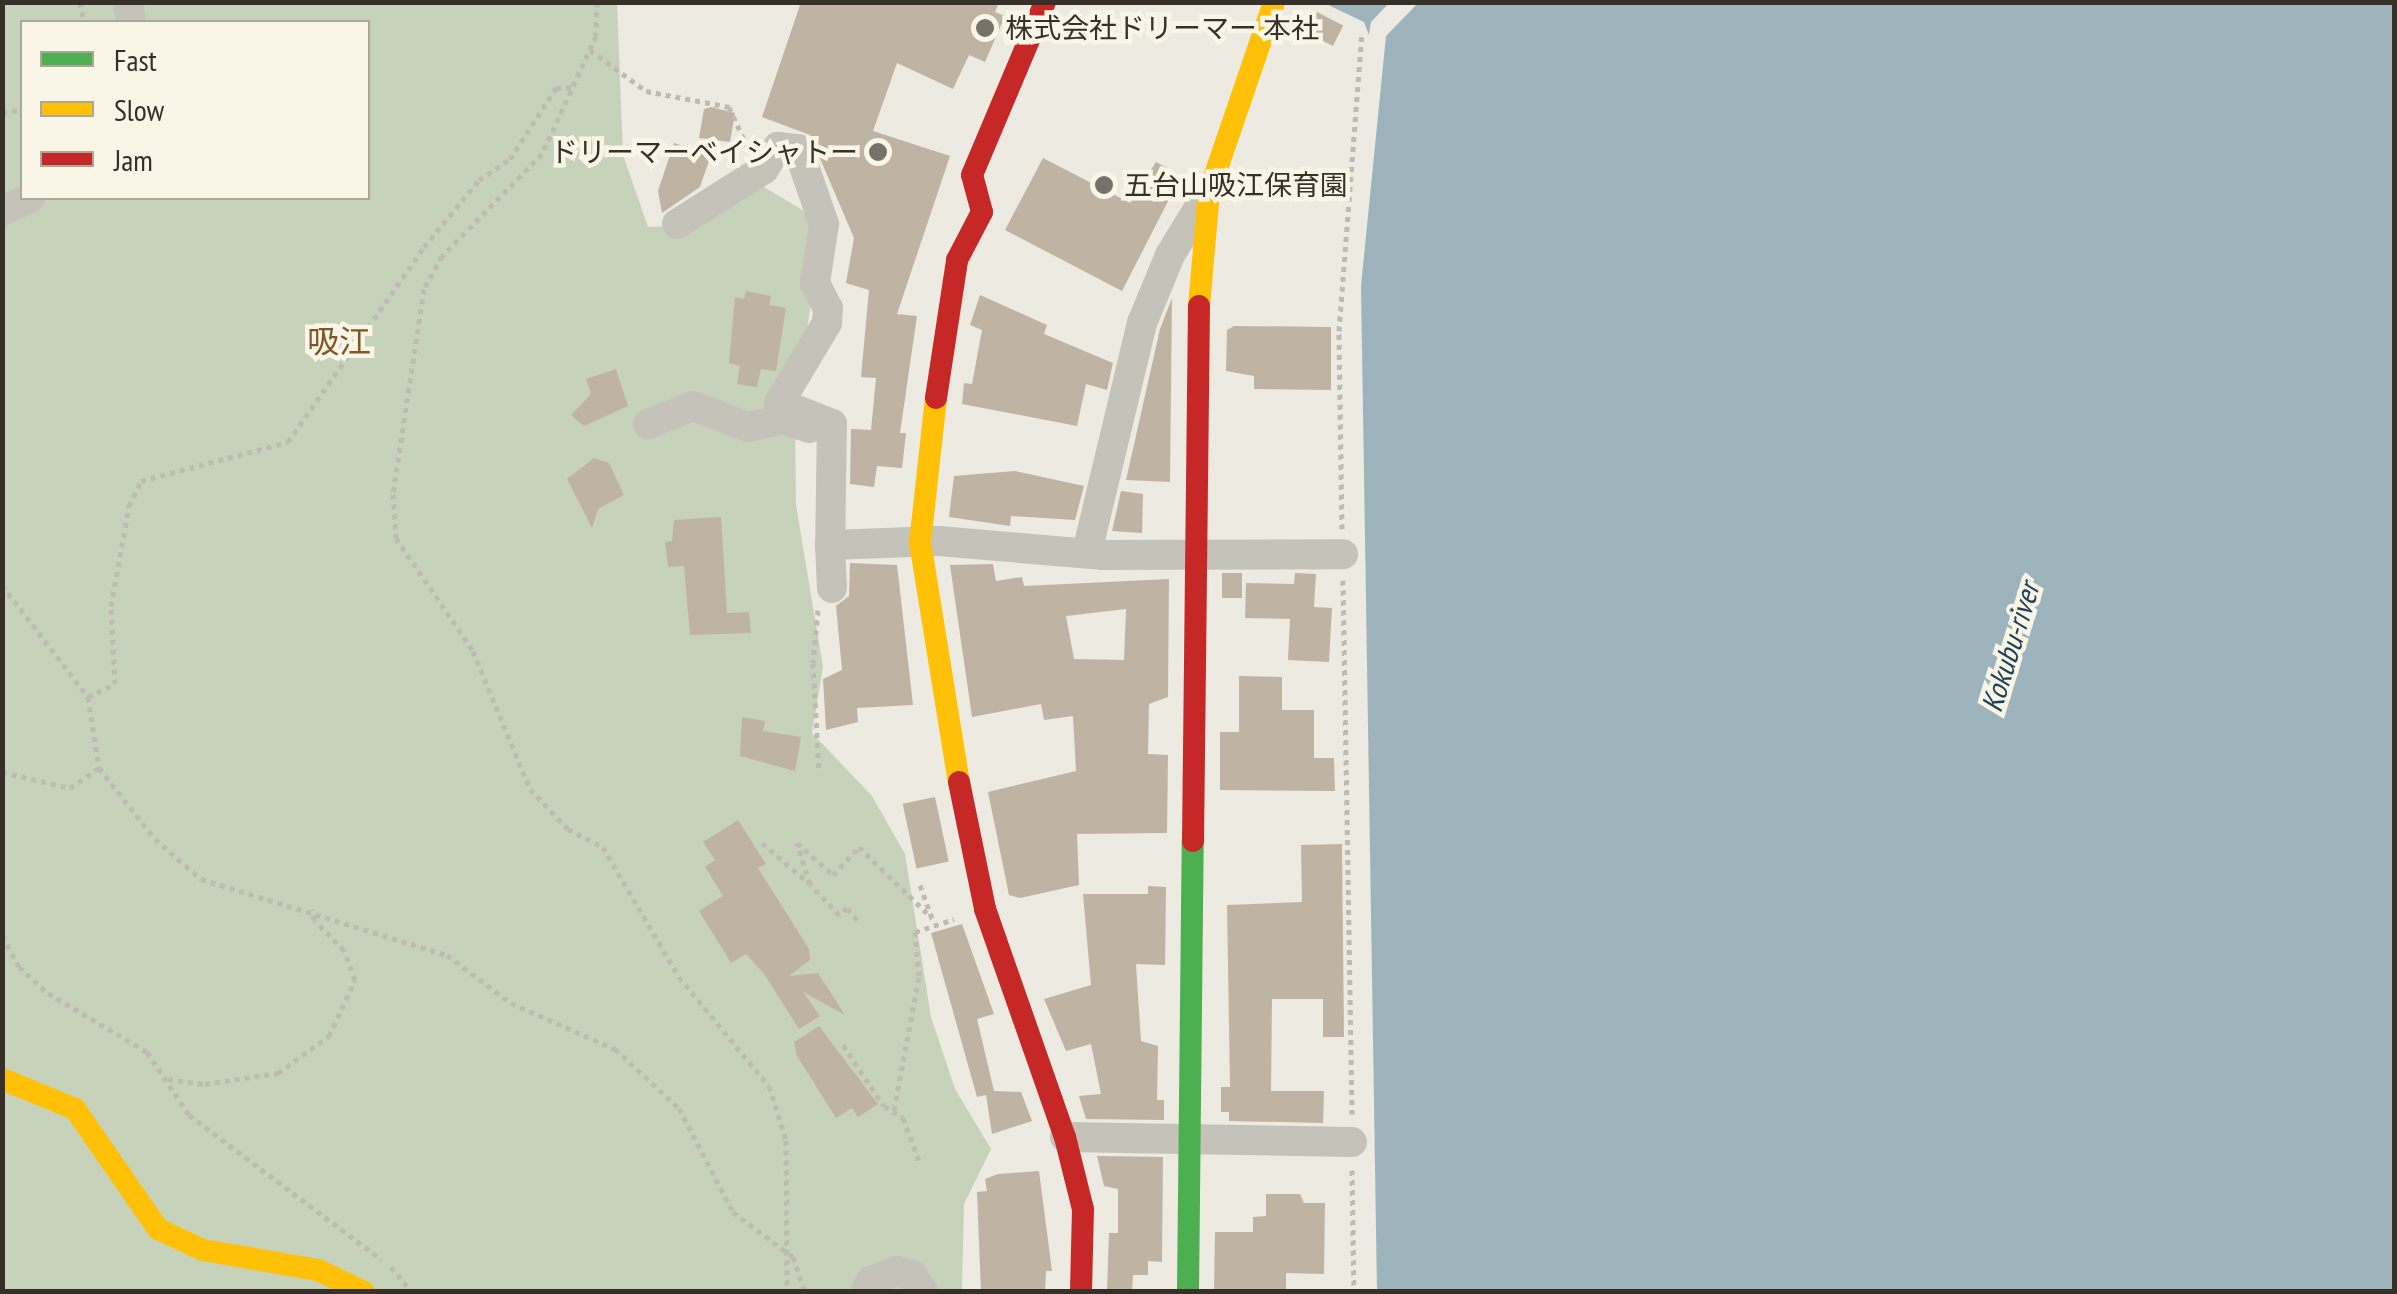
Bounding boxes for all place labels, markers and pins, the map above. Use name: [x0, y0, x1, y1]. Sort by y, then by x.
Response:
place label: 株式会社ドリーマー 本社: [1005, 11, 1319, 45]
marker: 株式会社ドリーマー 本社: [974, 17, 996, 39]
place label: ドリーマーベイシャトー: [550, 135, 858, 169]
marker: ドリーマーベイシャトー: [867, 141, 889, 163]
place label: 五台山吸江保育園: [1124, 168, 1348, 202]
marker: 五台山吸江保育園: [1093, 174, 1115, 196]

